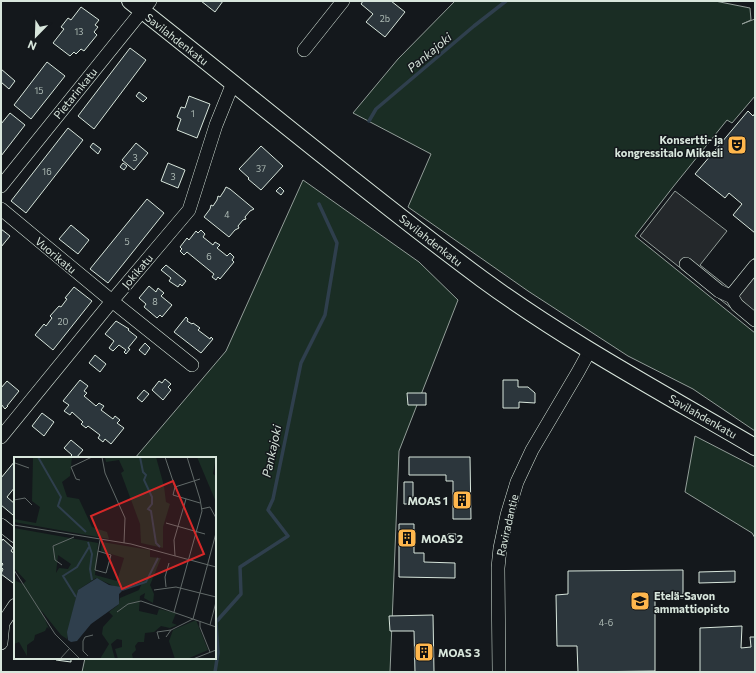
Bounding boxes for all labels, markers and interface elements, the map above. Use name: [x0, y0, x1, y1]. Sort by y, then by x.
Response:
street label: Savilahdenkatu: [143, 10, 211, 68]
house number: 2b: [380, 13, 390, 24]
north arrow: [16, 16, 56, 56]
house number: 13: [75, 26, 83, 37]
water label: Pankajoki: [404, 29, 455, 74]
text: N: [26, 38, 38, 53]
street label: Pietarinkatu: [51, 65, 99, 121]
house number: 15: [34, 85, 44, 96]
house number: 1: [191, 108, 195, 119]
place label: Konsertti- ja kongressitalo Mikaeli: [615, 133, 723, 159]
theatre icon: Konsertti- ja kongressitalo Mikaeli: [726, 134, 748, 156]
house number: 3: [132, 152, 138, 163]
house number: 37: [256, 163, 266, 174]
house number: 16: [42, 166, 52, 177]
house number: 3: [170, 171, 176, 182]
house number: 4: [224, 209, 230, 220]
street label: Savilahdenkatu: [397, 211, 465, 269]
street label: Vuorikatu: [33, 234, 79, 276]
house number: 5: [124, 236, 130, 247]
street label: Jokikatu: [119, 251, 156, 292]
house number: 6: [206, 251, 212, 262]
house number: 8: [152, 296, 158, 307]
house number: 20: [58, 316, 69, 327]
street label: Savilahdenkatu: [667, 391, 739, 441]
water label: Pankajoki: [259, 423, 284, 478]
inset map: [14, 457, 216, 659]
building icon: MOAS 1: [451, 489, 473, 511]
street label: Raviradantie: [494, 493, 520, 557]
place label: MOAS 1: [407, 494, 448, 507]
building icon: MOAS 2: [396, 527, 418, 549]
place label: MOAS 2: [421, 532, 463, 545]
place label: Etelä-Savon ammattiopisto: [654, 589, 730, 615]
school or university icon: Etelä-Savon ammattiopisto: [629, 590, 651, 612]
house number: 4-6: [599, 617, 613, 628]
building icon: MOAS 3: [413, 641, 435, 663]
place label: MOAS 3: [438, 646, 480, 659]

